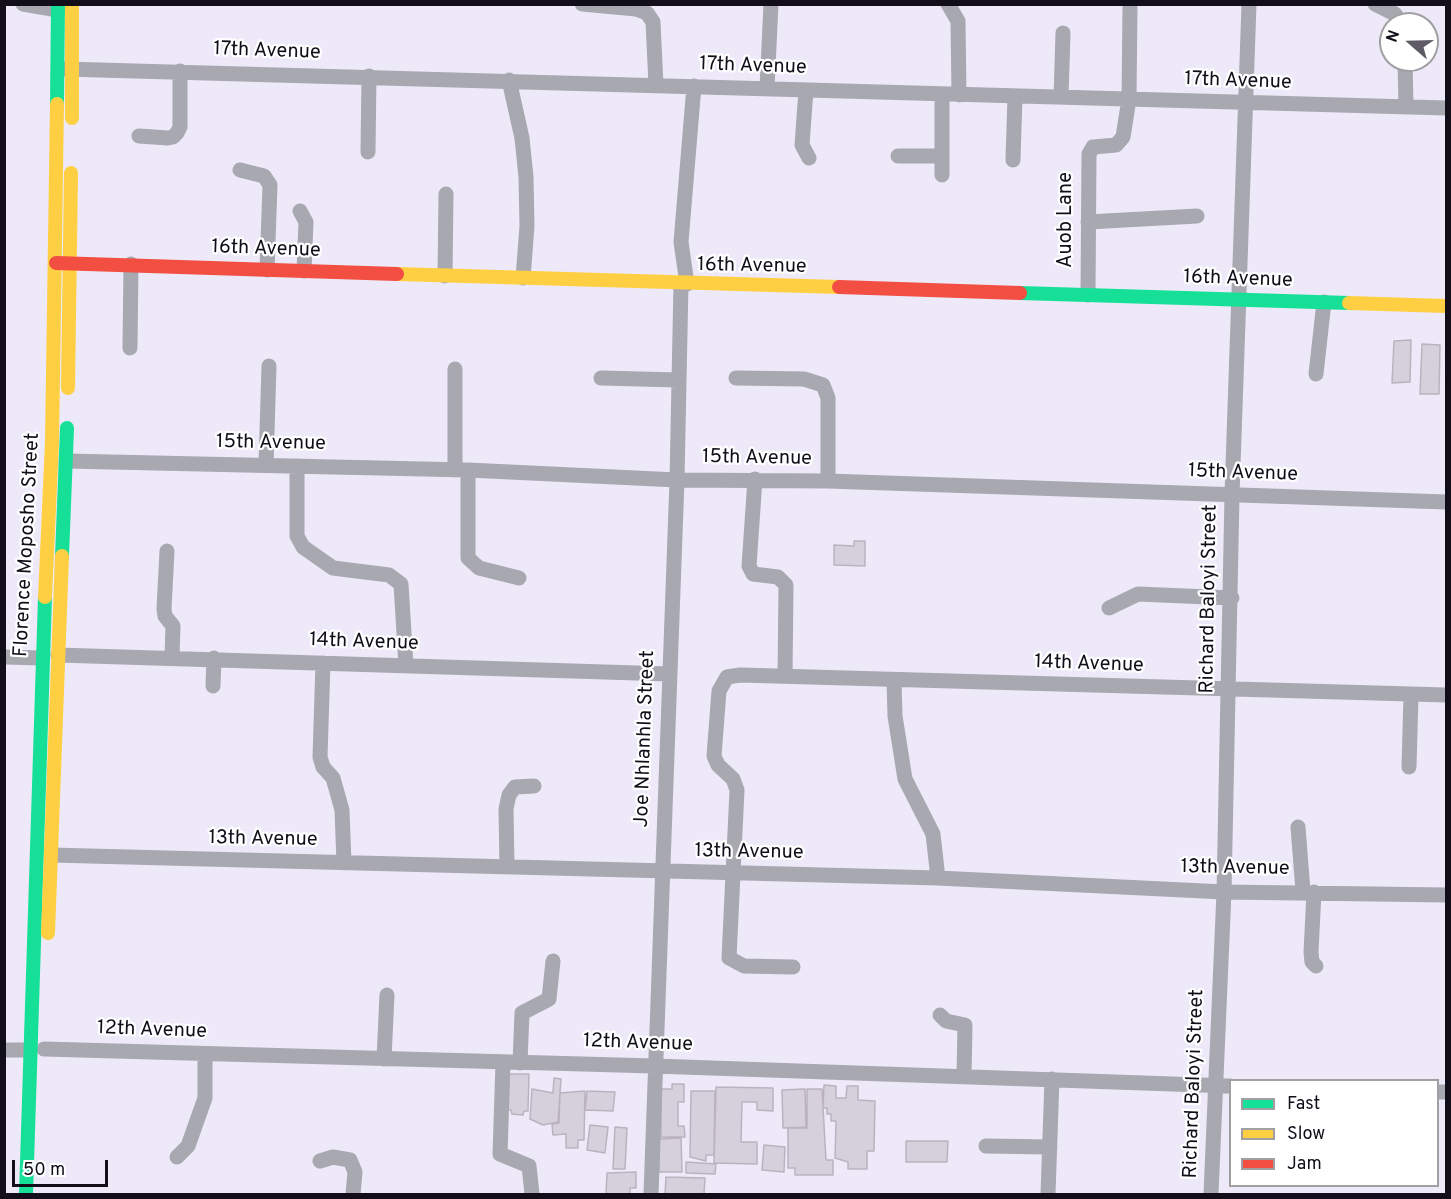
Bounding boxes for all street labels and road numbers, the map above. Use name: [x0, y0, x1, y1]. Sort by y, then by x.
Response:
street label: 17th Avenue: [213, 38, 321, 66]
street label: 17th Avenue: [699, 53, 807, 81]
street label: 17th Avenue: [1184, 68, 1292, 96]
street label: Auob Lane: [1055, 172, 1079, 268]
street label: 16th Avenue: [211, 236, 321, 264]
street label: 16th Avenue: [697, 254, 807, 280]
street label: 16th Avenue: [1183, 266, 1293, 294]
street label: 15th Avenue: [216, 431, 326, 457]
street label: Florence Moposho Street: [10, 432, 46, 658]
street label: 15th Avenue: [702, 446, 812, 472]
street label: 15th Avenue: [1188, 460, 1298, 488]
street label: Richard Baloyi Street: [1196, 504, 1224, 694]
street label: 14th Avenue: [309, 629, 419, 657]
street label: Joe Nhlanhla Street: [631, 650, 661, 828]
street label: 14th Avenue: [1034, 651, 1144, 679]
street label: 13th Avenue: [208, 827, 318, 853]
street label: 13th Avenue: [694, 840, 804, 866]
street label: 13th Avenue: [1180, 856, 1290, 882]
street label: Richard Baloyi Street: [1180, 989, 1210, 1179]
street label: 12th Avenue: [97, 1017, 207, 1045]
street label: 12th Avenue: [583, 1030, 693, 1058]

